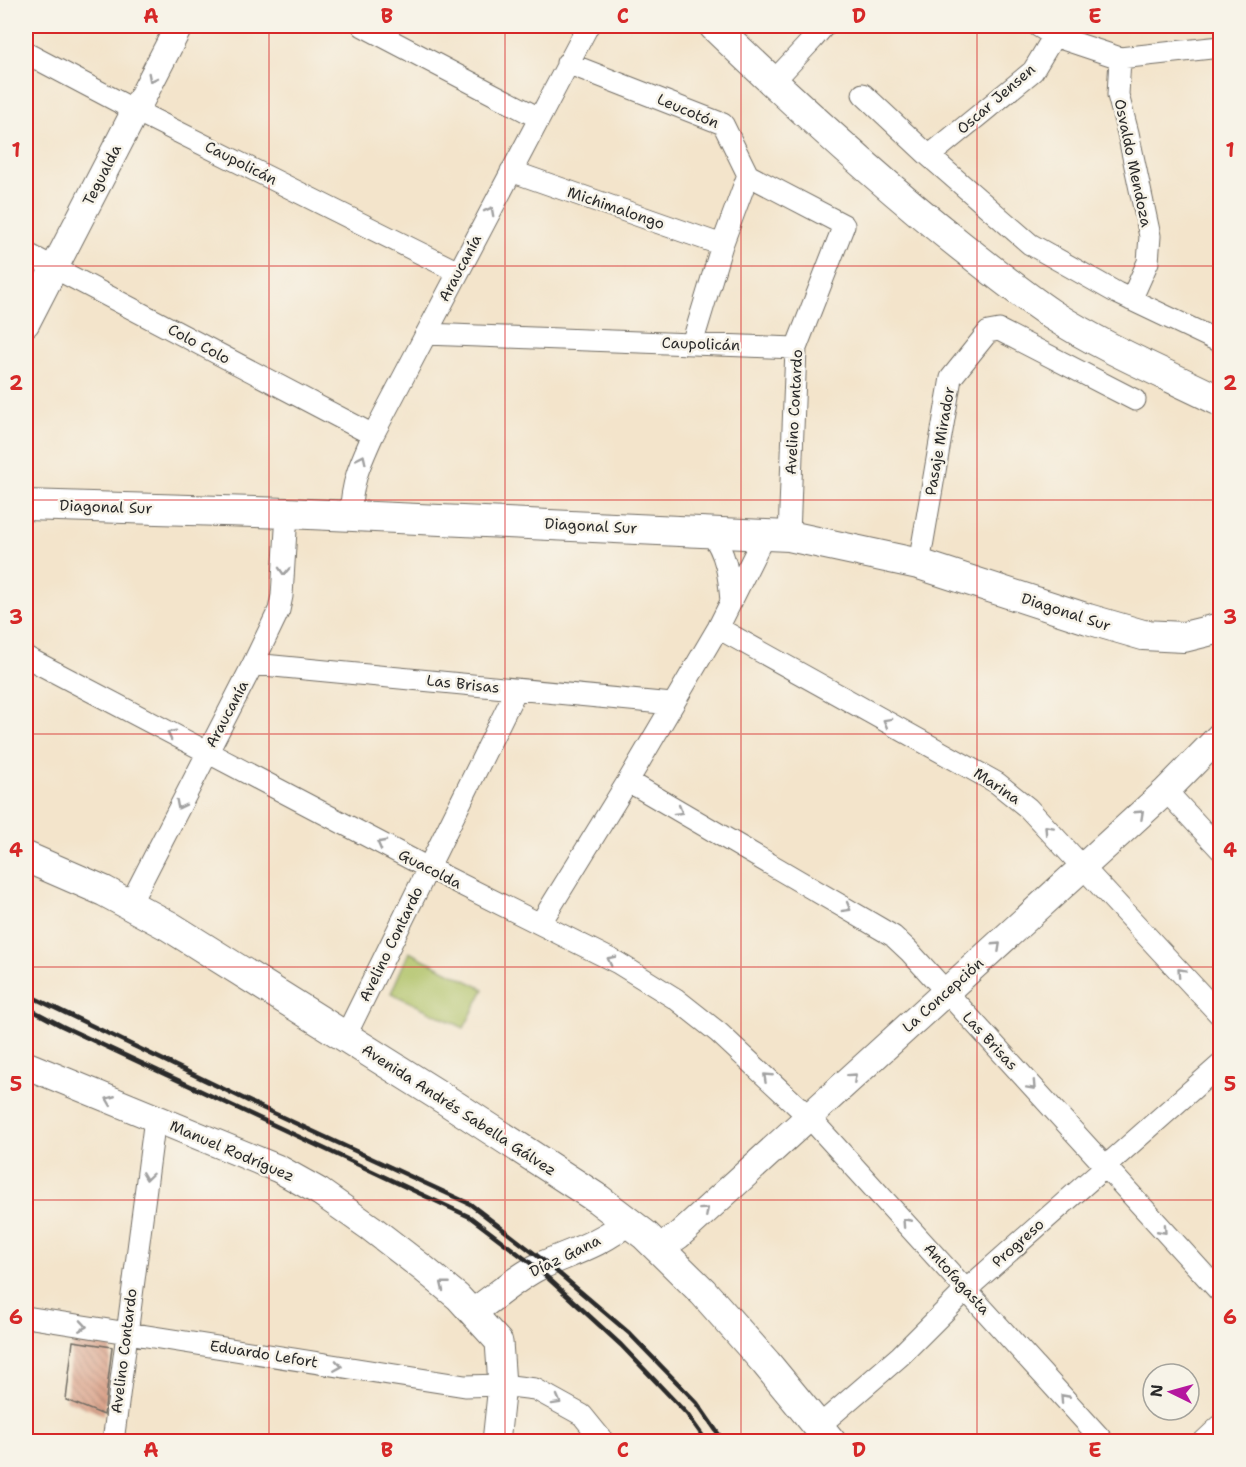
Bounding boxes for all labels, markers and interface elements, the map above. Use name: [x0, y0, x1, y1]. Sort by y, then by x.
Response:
text: A: [143, 3, 159, 29]
text: B: [381, 3, 393, 29]
text: C: [617, 3, 629, 29]
text: D: [852, 3, 866, 29]
text: E: [1088, 3, 1102, 29]
street label: Oscar Jensen: [953, 59, 1039, 139]
one-way arrow: [148, 71, 159, 82]
street label: Leucotón: [654, 89, 722, 133]
street label: Osvaldo Mendoza: [1110, 97, 1156, 229]
street label: Caupolicán: [201, 136, 281, 190]
text: 1: [11, 137, 21, 163]
text: 1: [1225, 137, 1235, 163]
street label: Tegualda: [78, 141, 126, 209]
street label: Michimalongo: [565, 182, 667, 234]
one-way arrow: [483, 207, 494, 217]
street label: Araucanía: [434, 230, 486, 305]
street label: Colo Colo: [164, 319, 234, 369]
street label: Caupolicán: [661, 333, 741, 355]
street label: Avelino Contardo: [781, 349, 807, 475]
text: 2: [9, 370, 23, 396]
text: 2: [1223, 370, 1237, 396]
street label: Pasaje Mirador: [921, 385, 959, 497]
one-way arrow: [355, 455, 367, 466]
street label: Diagonal Sur: [59, 495, 153, 519]
street label: Diagonal Sur: [544, 514, 638, 538]
one-way arrow: [278, 567, 291, 576]
street label: Diagonal Sur: [1019, 588, 1113, 636]
text: 3: [9, 604, 23, 630]
text: 3: [1223, 604, 1237, 630]
street label: Las Brisas: [426, 670, 500, 698]
street label: Araucanía: [201, 676, 253, 751]
one-way arrow: [883, 718, 893, 729]
one-way arrow: [167, 730, 177, 741]
street label: Marina: [970, 763, 1025, 809]
one-way arrow: [176, 799, 188, 810]
one-way arrow: [672, 804, 683, 815]
one-way arrow: [1134, 810, 1144, 821]
one-way arrow: [1044, 826, 1055, 836]
text: 4: [9, 837, 23, 863]
text: 4: [1223, 837, 1237, 863]
one-way arrow: [376, 839, 387, 851]
street label: Guacolda: [395, 845, 466, 894]
street label: Avelino Contardo: [354, 883, 428, 1005]
one-way arrow: [841, 901, 851, 913]
one-way arrow: [990, 942, 1001, 953]
street label: La Concepción: [898, 953, 988, 1037]
one-way arrow: [607, 956, 618, 967]
one-way arrow: [1177, 968, 1188, 979]
street label: Las Brisas: [958, 1007, 1022, 1075]
street label: Avenida Andrés Sabella Gálvez: [358, 1039, 560, 1181]
text: 5: [10, 1071, 22, 1097]
text: 5: [1224, 1071, 1236, 1097]
one-way arrow: [763, 1073, 773, 1084]
one-way arrow: [845, 1074, 856, 1085]
one-way arrow: [1025, 1080, 1036, 1090]
one-way arrow: [106, 1095, 117, 1107]
street label: Manuel Rodríguez: [167, 1116, 297, 1186]
one-way arrow: [141, 1171, 153, 1181]
one-way arrow: [698, 1208, 709, 1219]
street label: Progreso: [988, 1214, 1048, 1272]
one-way arrow: [902, 1218, 913, 1229]
one-way arrow: [1156, 1223, 1167, 1234]
street label: Díaz Gana: [526, 1230, 604, 1282]
street label: Antofagasta: [919, 1239, 995, 1320]
one-way arrow: [439, 1281, 450, 1292]
street label: Avelino Contardo: [106, 1287, 142, 1415]
text: 6: [9, 1304, 23, 1330]
text: 6: [1223, 1304, 1237, 1330]
one-way arrow: [79, 1319, 88, 1331]
street label: Eduardo Lefort: [209, 1336, 319, 1372]
one-way arrow: [334, 1359, 343, 1371]
north arrow: [1141, 1362, 1201, 1422]
text: N: [1146, 1384, 1168, 1398]
one-way arrow: [551, 1394, 562, 1405]
one-way arrow: [1060, 1394, 1071, 1405]
text: A: [143, 1437, 159, 1463]
text: B: [381, 1437, 393, 1463]
text: C: [617, 1437, 629, 1463]
text: D: [852, 1437, 866, 1463]
text: E: [1088, 1437, 1102, 1463]

